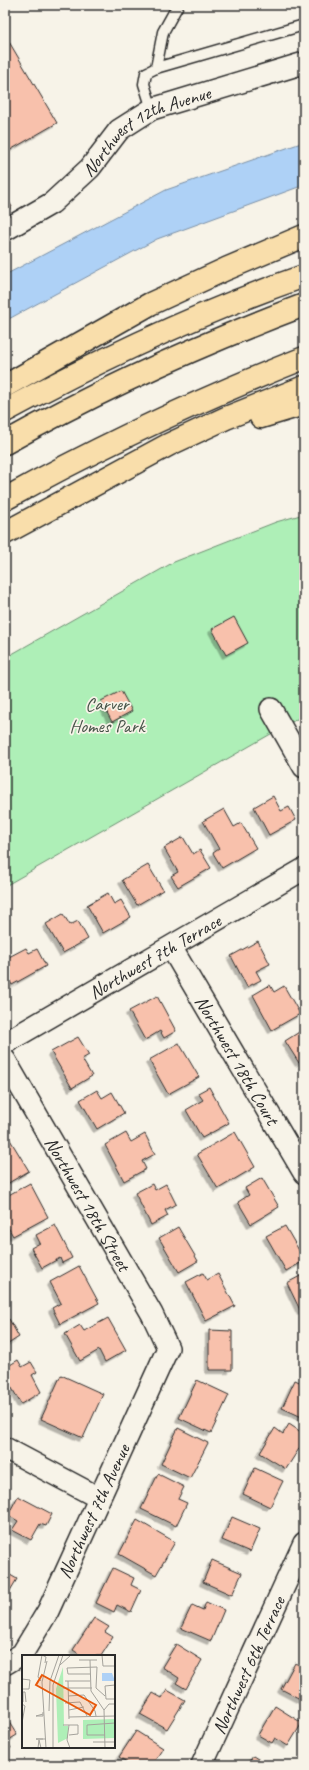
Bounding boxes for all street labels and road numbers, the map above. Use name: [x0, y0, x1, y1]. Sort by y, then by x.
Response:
street label: Northwest 12th Avenue: [78, 81, 215, 182]
street label: Northwest 7th Terrace: [85, 908, 227, 1005]
street label: Northwest 18th Court: [189, 991, 285, 1131]
street label: Northwest 18th Street: [39, 1133, 136, 1277]
street label: Northwest 7th Avenue: [52, 1439, 136, 1582]
street label: Northwest 6th Terrace: [207, 1591, 292, 1738]

